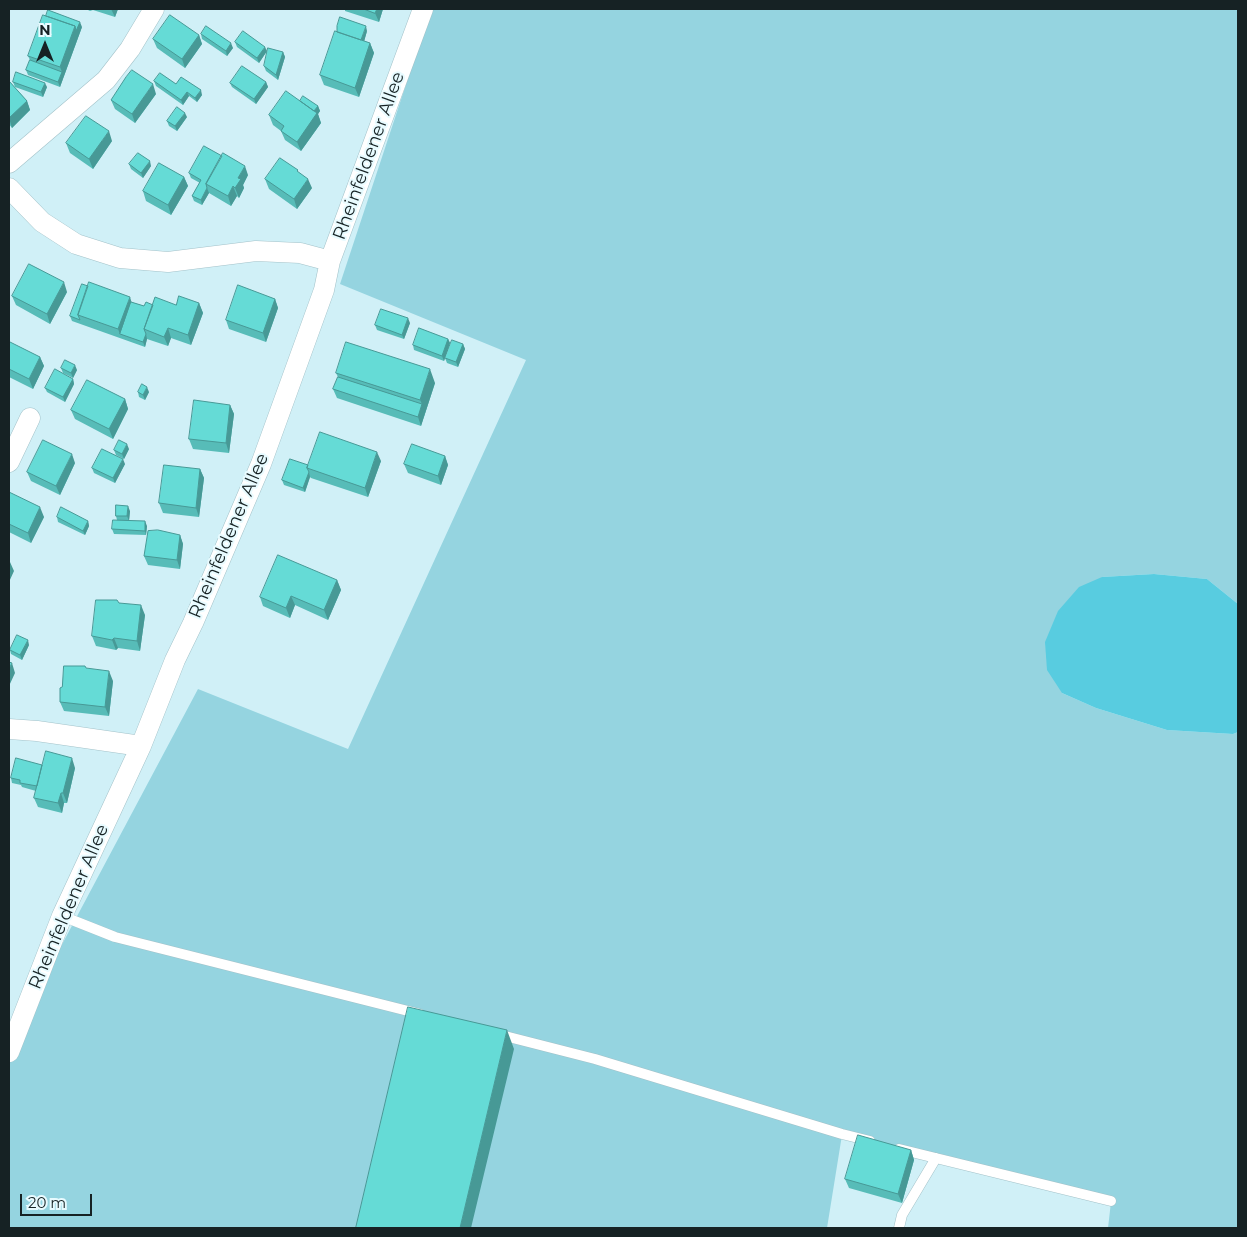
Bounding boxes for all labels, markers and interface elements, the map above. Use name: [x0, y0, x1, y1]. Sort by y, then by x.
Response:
north arrow: [20, 20, 70, 70]
text: N: [39, 21, 51, 39]
street label: Rheinfeldener Allee: [329, 69, 409, 243]
street label: Rheinfeldener Allee: [184, 450, 274, 622]
street label: Rheinfeldener Allee: [24, 821, 114, 993]
scale bar: [22, 1184, 95, 1216]
text: 20 m: [28, 1193, 66, 1212]

